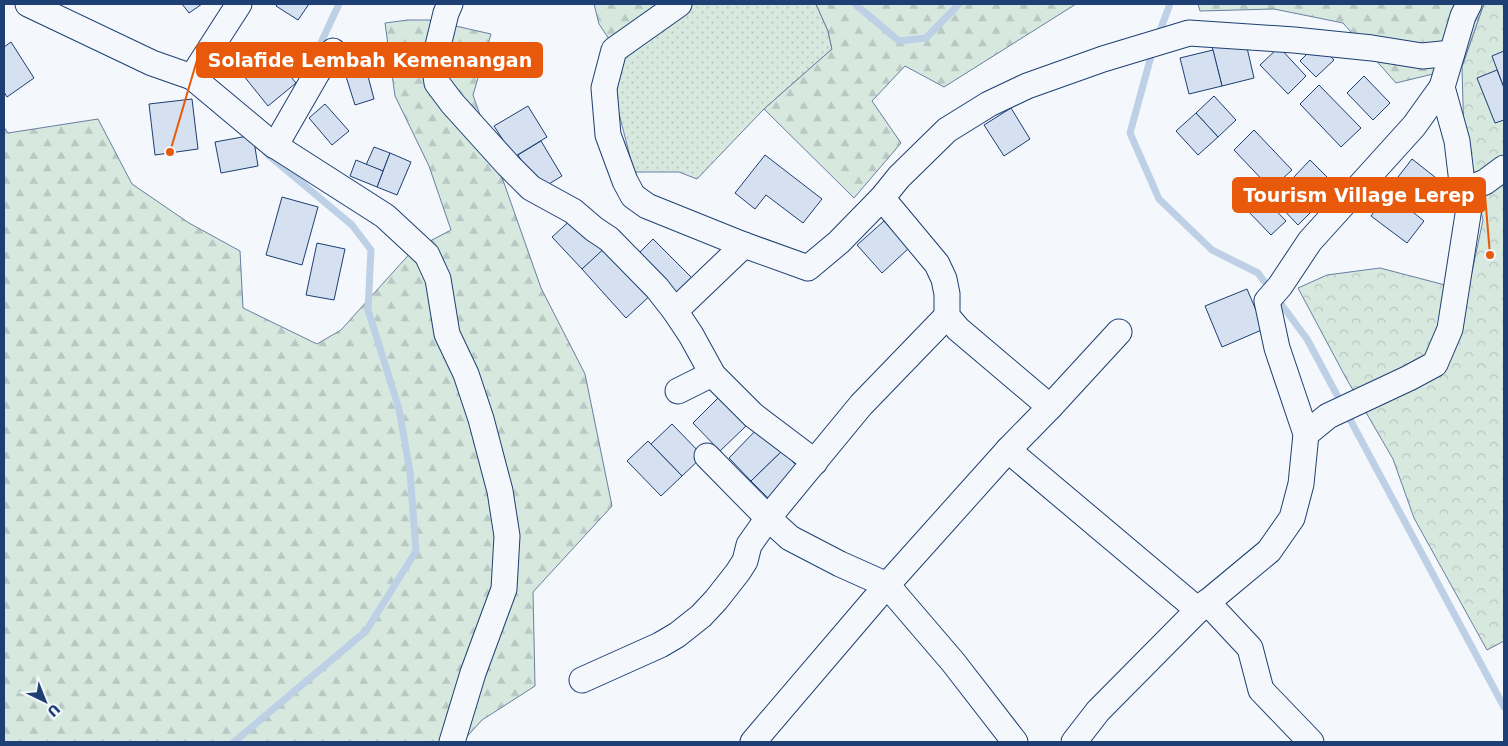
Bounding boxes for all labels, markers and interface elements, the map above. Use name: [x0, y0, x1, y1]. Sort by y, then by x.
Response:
callout: Solafide Lembah Kemenangan: [197, 43, 542, 77]
text: Solafide Lembah Kemenangan: [208, 49, 532, 71]
callout: Tourism Village Lerep: [1233, 178, 1485, 212]
text: Tourism Village Lerep: [1243, 184, 1475, 206]
north arrow: [20, 676, 70, 726]
text: U: [44, 701, 63, 720]

